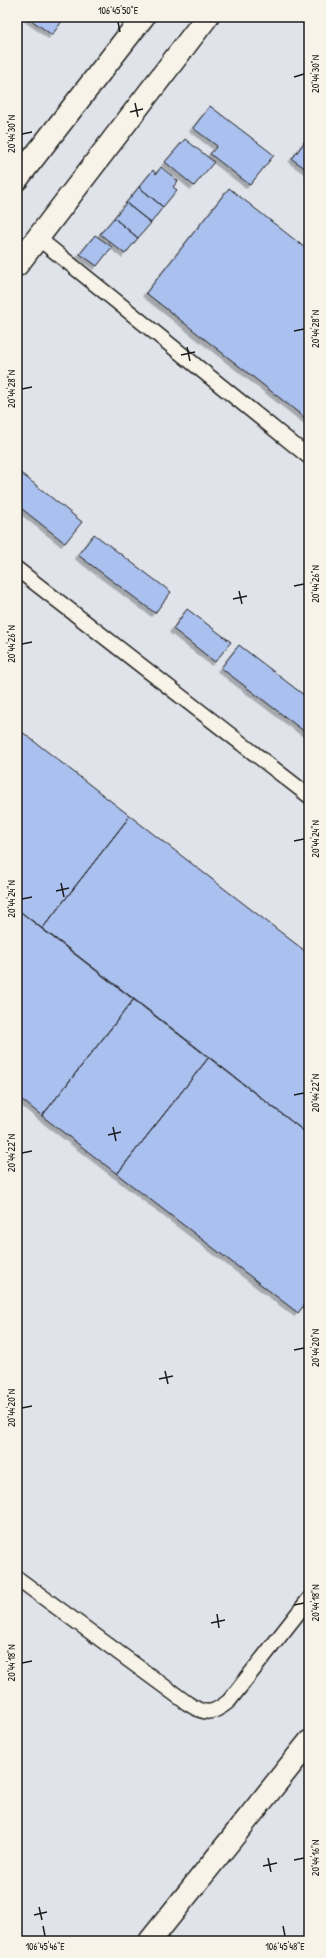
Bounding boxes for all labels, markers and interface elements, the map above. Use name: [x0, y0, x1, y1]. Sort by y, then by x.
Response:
text: 106°45'50"E: [98, 4, 139, 17]
text: 20°44'30"N: [309, 55, 322, 93]
text: 20°44'30"N: [5, 115, 18, 153]
text: 20°44'28"N: [309, 310, 322, 348]
text: 20°44'28"N: [5, 370, 18, 408]
text: 20°44'26"N: [309, 565, 322, 603]
text: 20°44'26"N: [5, 625, 18, 663]
text: 20°44'24"N: [309, 820, 322, 858]
text: 20°44'24"N: [5, 880, 18, 918]
text: 20°44'22"N: [309, 1074, 322, 1112]
text: 20°44'22"N: [5, 1134, 18, 1172]
text: 20°44'20"N: [309, 1329, 322, 1367]
text: 20°44'20"N: [5, 1389, 18, 1427]
text: 20°44'18"N: [309, 1585, 322, 1621]
text: 20°44'18"N: [5, 1645, 18, 1681]
text: 20°44'16"N: [309, 1840, 322, 1876]
text: 106°45'46"E: [25, 1940, 65, 1953]
text: 106°45'48"E: [265, 1940, 305, 1953]

